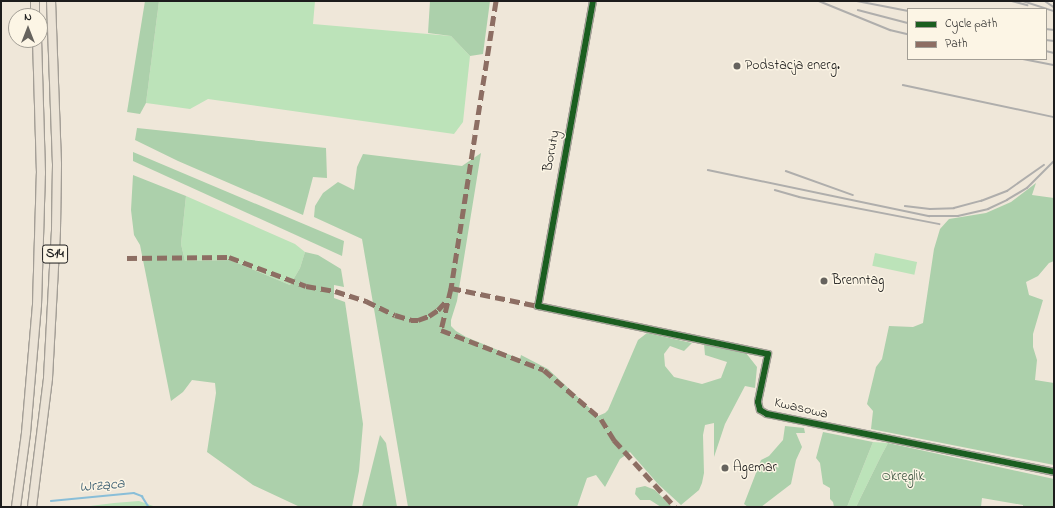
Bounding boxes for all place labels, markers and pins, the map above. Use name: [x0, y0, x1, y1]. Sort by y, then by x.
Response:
place label: Podstacja energ.: [745, 58, 840, 74]
marker: Podstacja energ.: [732, 61, 742, 71]
place label: Brenntag: [832, 273, 884, 289]
marker: Brenntag: [819, 276, 829, 286]
place label: Agemar: [733, 460, 777, 476]
marker: Agemar: [720, 463, 730, 473]

